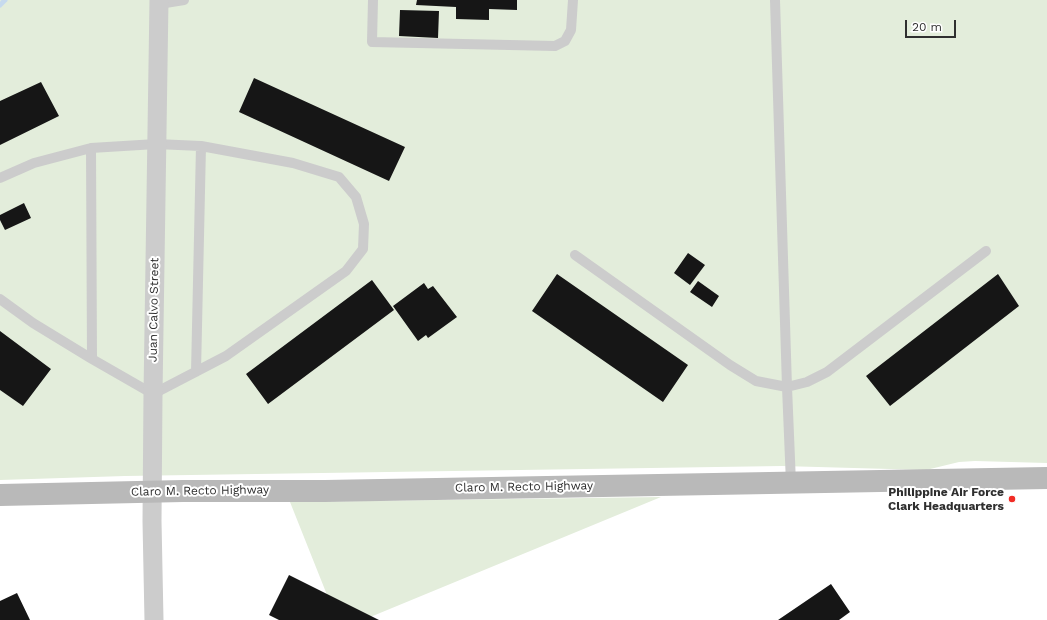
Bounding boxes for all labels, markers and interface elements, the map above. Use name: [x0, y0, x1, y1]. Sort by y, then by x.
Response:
scale bar: [907, 12, 958, 38]
text: 20 m: [912, 20, 942, 34]
street label: Juan Calvo Street: [146, 258, 162, 362]
street label: Claro M. Recto Highway: [455, 479, 593, 495]
street label: Claro M. Recto Highway: [131, 483, 269, 499]
place label: Philippine Air Force Clark Headquarters: [888, 485, 1004, 513]
marker: Philippine Air Force Clark Headquarters: [1007, 494, 1017, 504]

